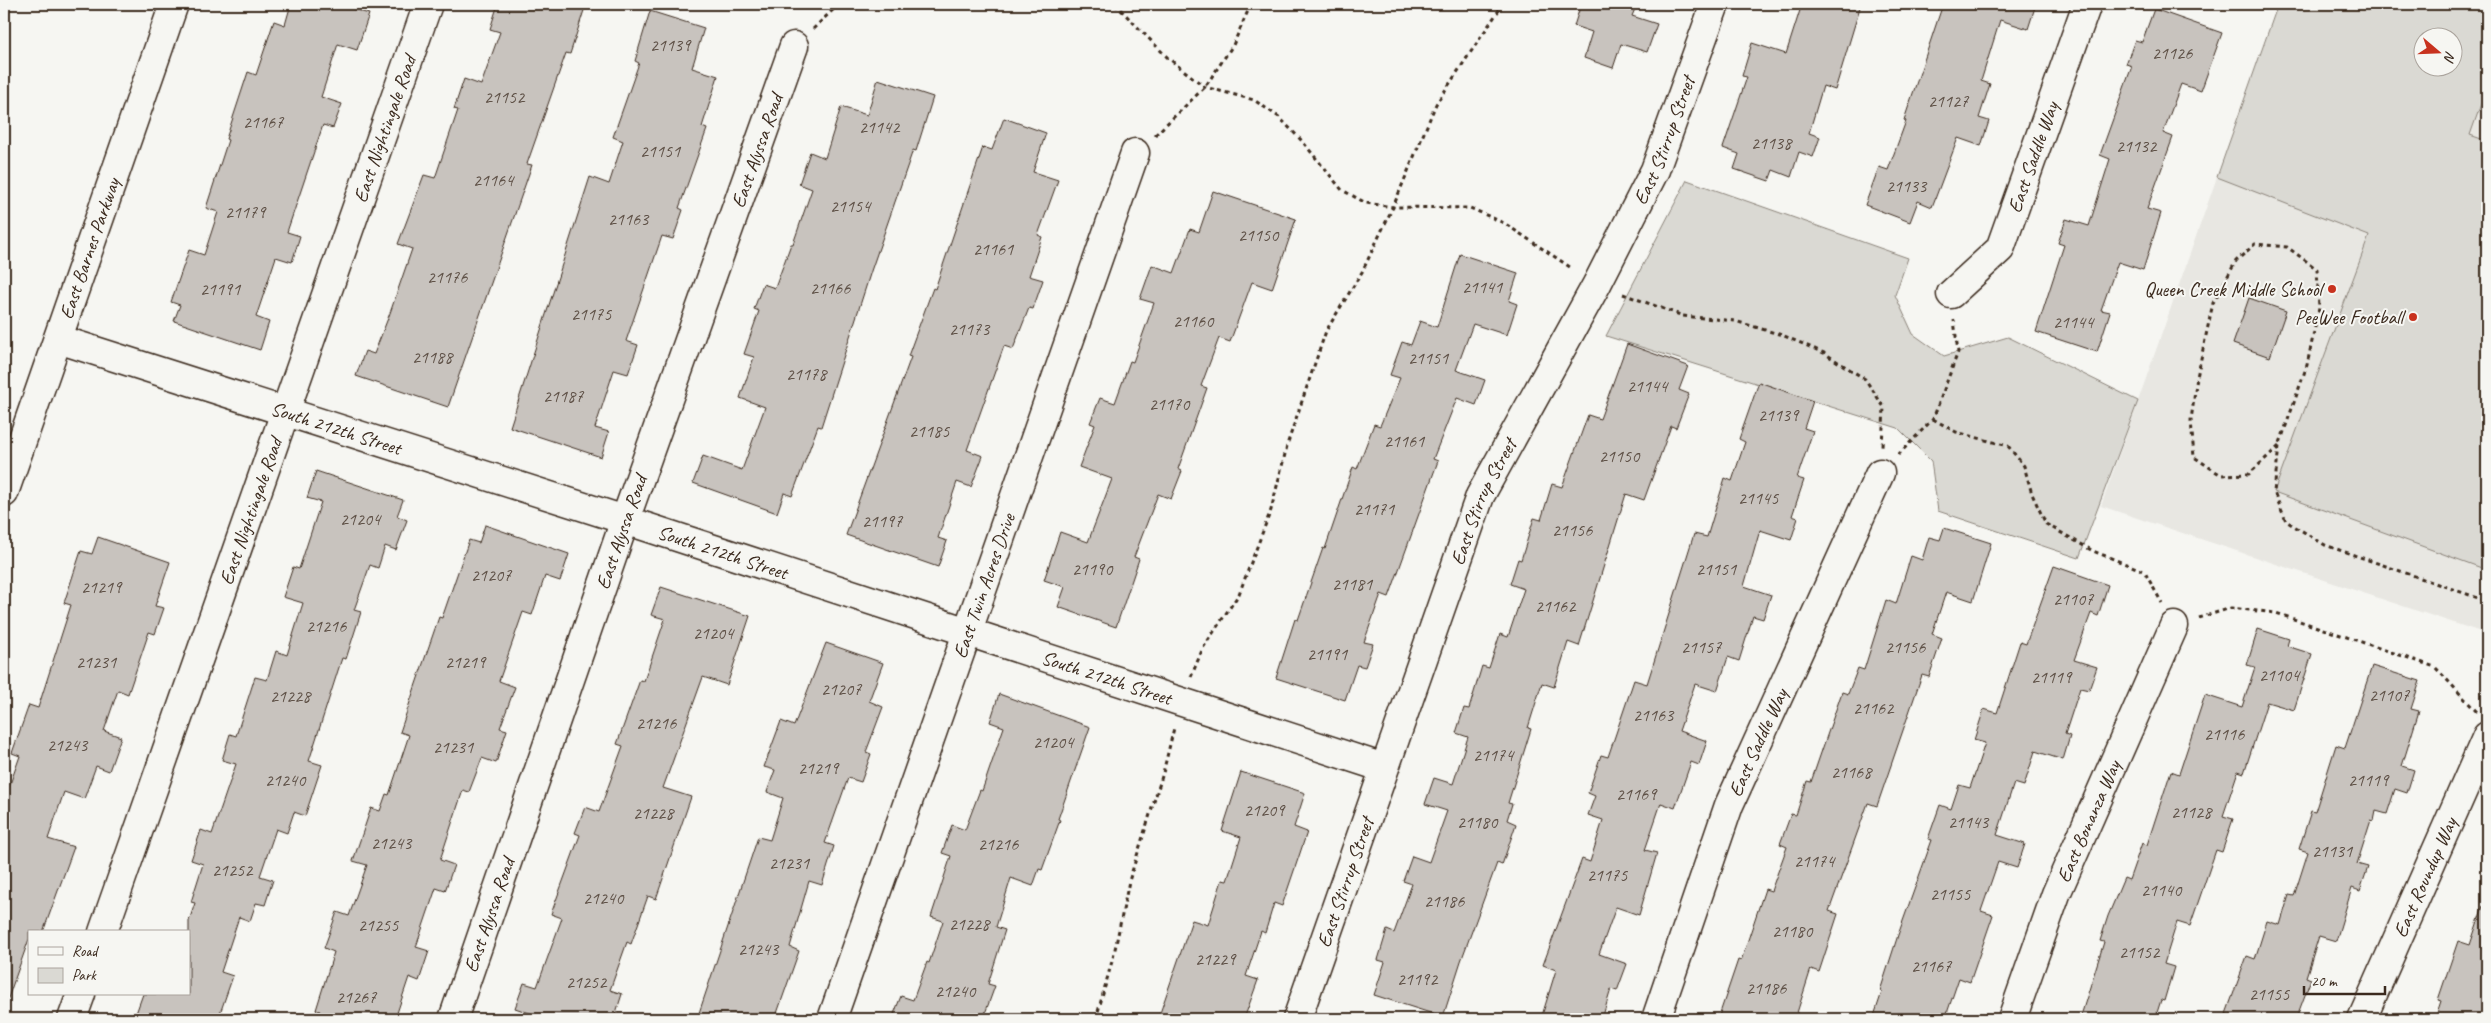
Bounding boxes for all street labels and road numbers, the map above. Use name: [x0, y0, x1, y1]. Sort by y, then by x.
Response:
street label: East Nightingale Road: [347, 49, 423, 206]
street label: East Stirrup Street: [1627, 70, 1701, 209]
street label: East Alyssa Road: [725, 87, 789, 211]
street label: East Saddle Way: [2001, 96, 2065, 216]
street label: East Barnes Parkway: [53, 173, 126, 322]
street label: South 212th Street: [268, 395, 407, 461]
street label: East Nightingale Road: [213, 431, 289, 588]
street label: East Stirrup Street: [1444, 431, 1523, 568]
street label: East Alyssa Road: [590, 469, 653, 592]
street label: East Twin Acres Drive: [947, 509, 1021, 661]
street label: South 212th Street: [655, 519, 793, 586]
street label: South 212th Street: [1039, 645, 1177, 711]
street label: East Saddle Way: [1722, 682, 1794, 800]
street label: East Bonanza Way: [2050, 755, 2127, 886]
street label: East Stirrup Street: [1311, 811, 1380, 950]
street label: East Roundup Way: [2387, 811, 2463, 941]
street label: East Alyssa Road: [458, 852, 521, 975]

